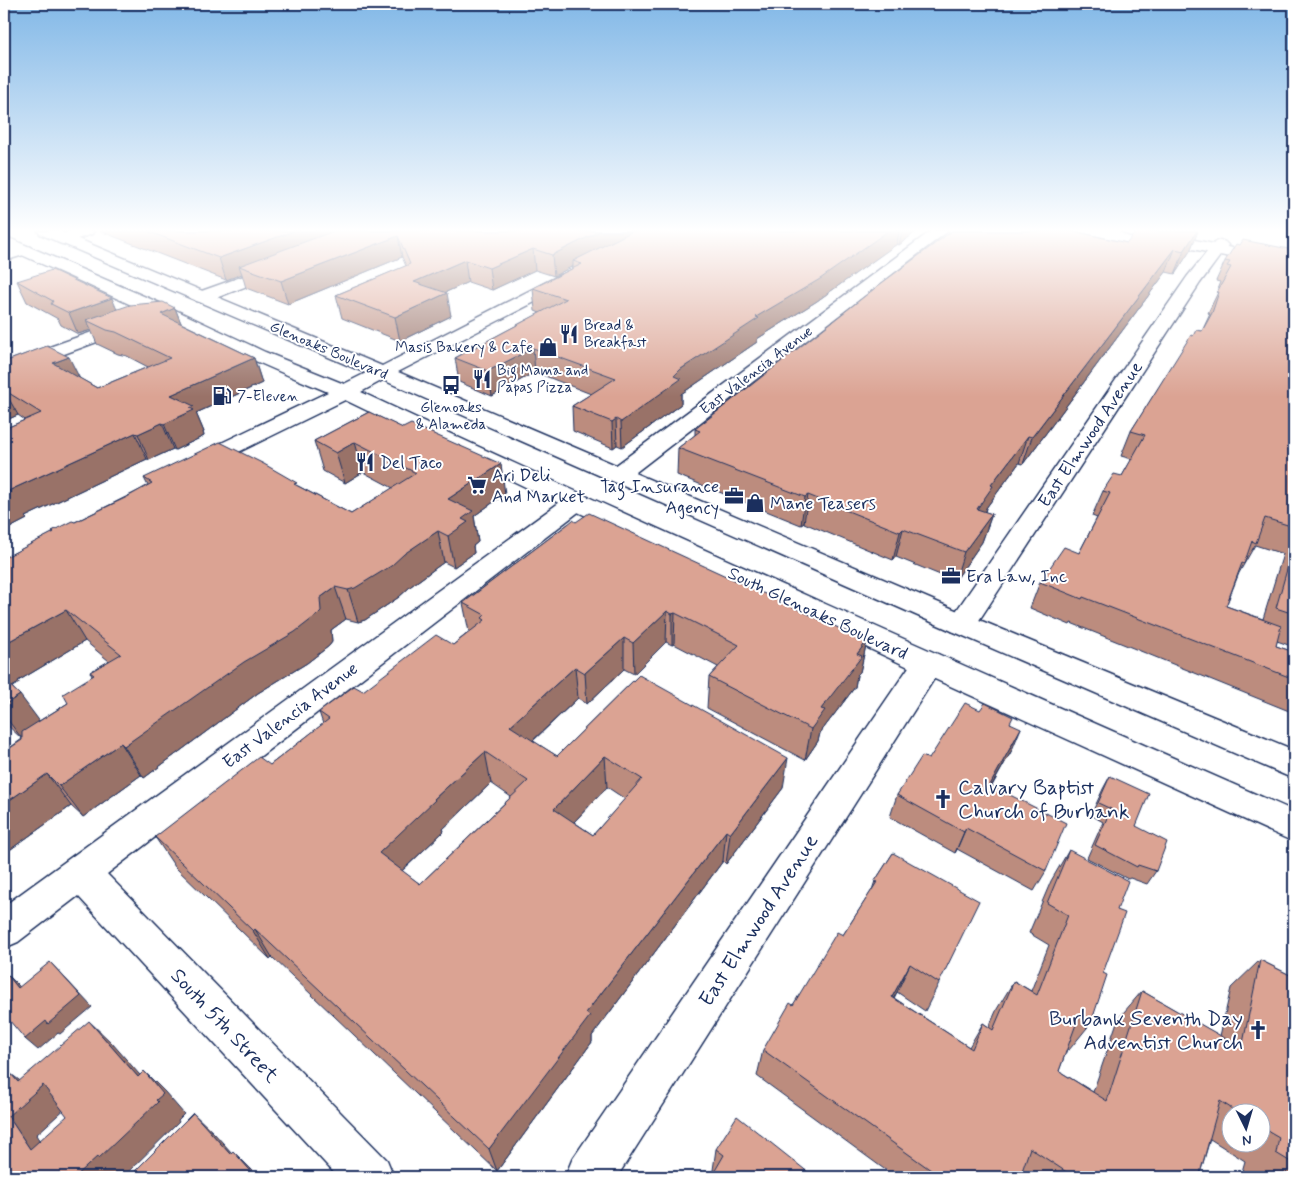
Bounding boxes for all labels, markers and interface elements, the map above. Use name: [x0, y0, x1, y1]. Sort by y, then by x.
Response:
place label: Bread & Breakfast: [584, 316, 647, 353]
street label: Glenoaks Boulevard: [266, 317, 391, 385]
street label: East Valencia Avenue: [696, 322, 817, 420]
restaurant icon: Bread & Breakfast: [558, 323, 580, 345]
shop icon: Masis Bakery & Cafe: [537, 336, 559, 358]
place label: Masis Bakery & Cafe: [395, 338, 533, 358]
street label: East Elmwood Avenue: [1033, 357, 1149, 512]
place label: Big Mama and Papas Pizza: [497, 361, 588, 398]
restaurant icon: Big Mama and Papas Pizza: [471, 368, 493, 390]
bus stop icon: Glenoaks & Alameda: [440, 374, 462, 396]
fuel station icon: 7-Eleven: [211, 385, 233, 407]
place label: 7-Eleven: [237, 387, 299, 407]
place label: Glenoaks & Alameda: [416, 398, 486, 435]
restaurant icon: Del Taco: [354, 451, 376, 473]
place label: Del Taco: [380, 451, 442, 475]
place label: Ari Deli And Market: [492, 464, 585, 509]
supermarket icon: Ari Deli And Market: [466, 474, 488, 496]
place label: Tag Insurance Agency: [600, 475, 719, 520]
office icon: Tag Insurance Agency: [723, 485, 745, 507]
shop icon: Mane Teasers: [744, 492, 766, 514]
place label: Mane Teasers: [770, 492, 876, 516]
street label: South Glenoaks Boulevard: [724, 562, 911, 666]
office icon: Era Law, Inc: [940, 565, 962, 587]
place label: Era Law, Inc: [966, 565, 1067, 589]
street label: East Valencia Avenue: [218, 657, 363, 775]
place label: Calvary Baptist Church of Burbank: [958, 774, 1129, 826]
church icon: Calvary Baptist Church of Burbank: [932, 788, 954, 810]
street label: East Elmwood Avenue: [693, 829, 825, 1012]
street label: South 5th Street: [164, 962, 285, 1090]
place label: Burbank Seventh Day Adventist Church: [1049, 1005, 1243, 1057]
church icon: Burbank Seventh Day Adventist Church: [1247, 1019, 1269, 1041]
north arrow: [1220, 1104, 1270, 1154]
text: N: [1242, 1131, 1252, 1149]

